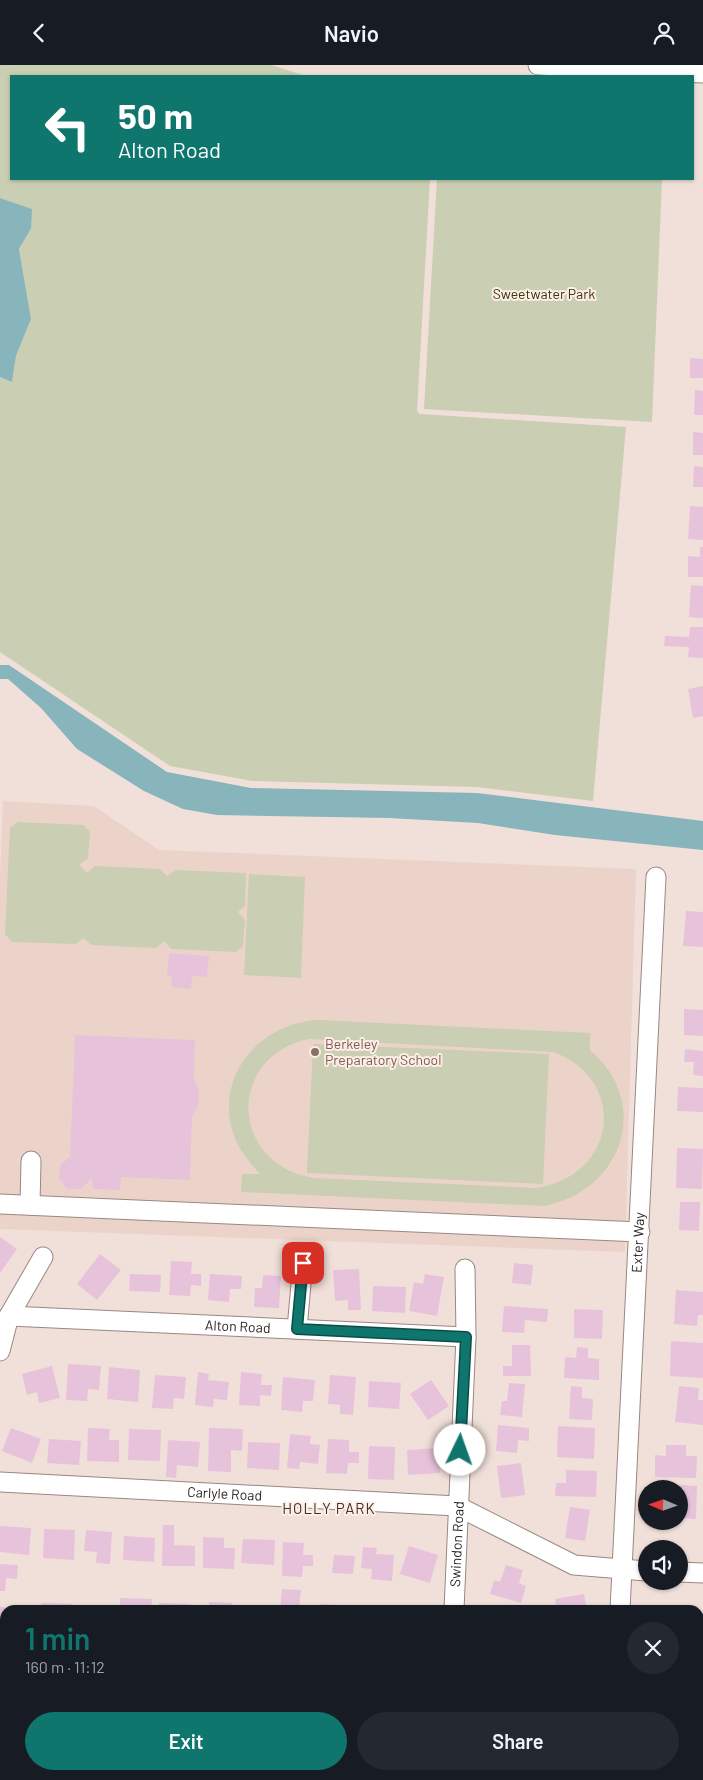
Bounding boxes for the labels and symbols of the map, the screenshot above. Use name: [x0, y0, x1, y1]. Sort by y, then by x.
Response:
park label: Sweetwater Park: [493, 285, 595, 302]
place label: Berkeley Preparatory School: [325, 1035, 441, 1068]
marker: Berkeley Preparatory School: [309, 1046, 321, 1058]
street label: Exter Way: [628, 1211, 648, 1273]
pin: [282, 1242, 324, 1284]
street label: Alton Road: [205, 1316, 271, 1336]
position arrow: [433, 1423, 485, 1475]
north arrow: [638, 1480, 688, 1530]
street label: Carlyle Road: [187, 1483, 263, 1504]
district label: HOLLY PARK: [282, 1499, 376, 1517]
street label: Swindon Road: [446, 1501, 467, 1587]

